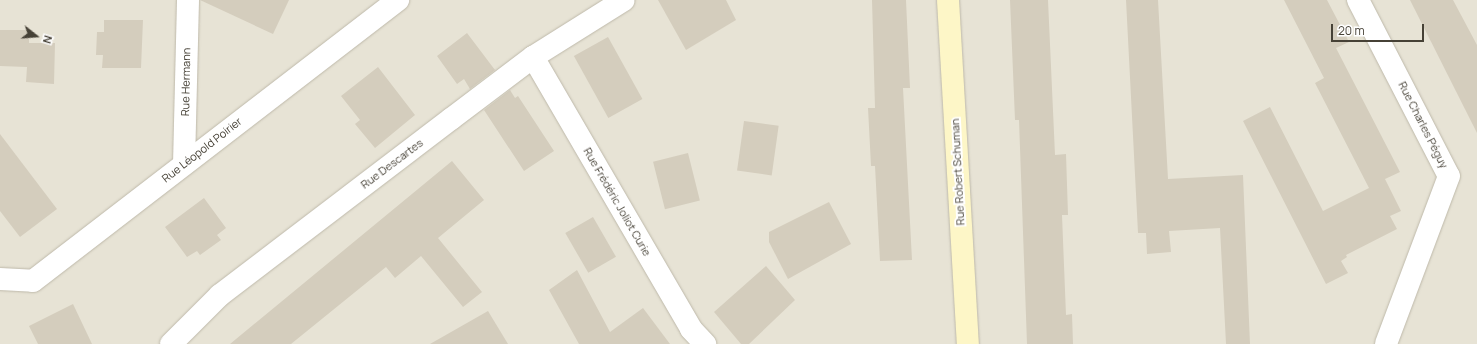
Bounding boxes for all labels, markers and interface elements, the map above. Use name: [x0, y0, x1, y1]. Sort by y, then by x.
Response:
north arrow: [16, 16, 56, 56]
scale bar: [1333, 16, 1426, 42]
text: 20 m: [1338, 22, 1365, 39]
text: N: [40, 34, 56, 46]
street label: Rue Hermann: [179, 48, 193, 116]
street label: Rue Charles Péguy: [1395, 79, 1451, 171]
street label: Rue Léopold Poirier: [159, 115, 245, 185]
street label: Rue Robert Schuman: [949, 118, 967, 226]
street label: Rue Descartes: [358, 136, 426, 192]
street label: Rue Frédéric Joliot Curie: [581, 145, 653, 259]

